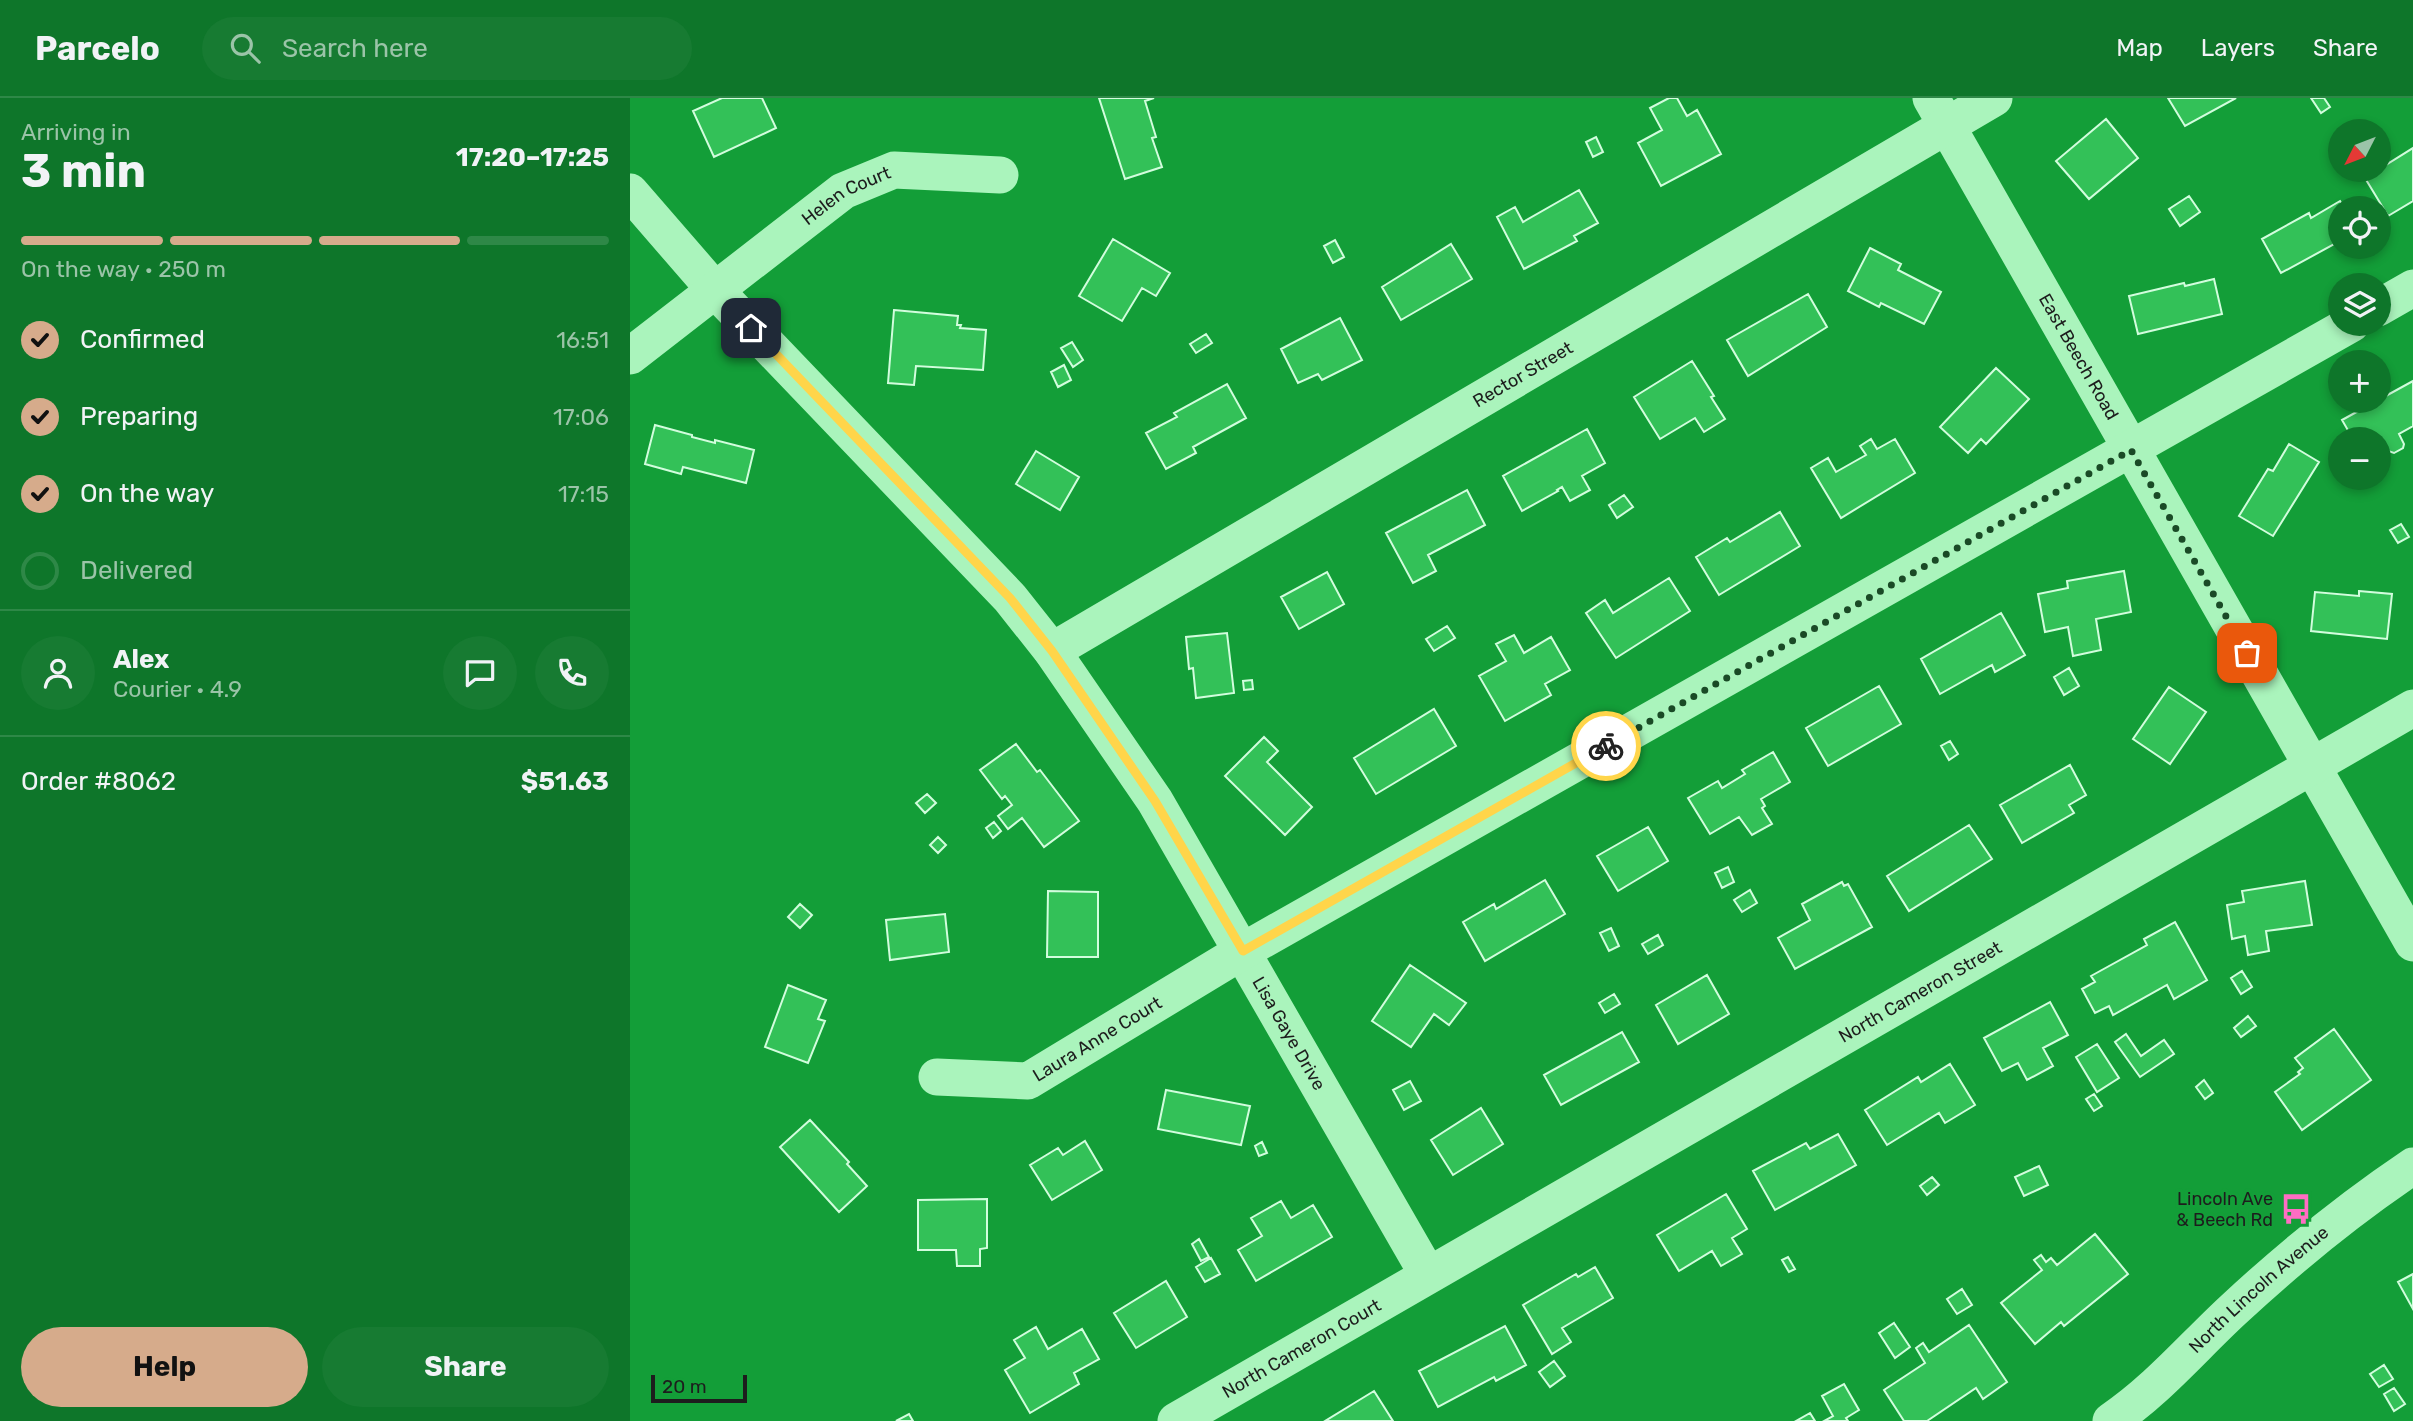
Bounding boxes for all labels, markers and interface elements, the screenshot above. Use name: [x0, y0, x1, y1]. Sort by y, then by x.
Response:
search box: [202, 17, 692, 80]
text: Parcelo: [35, 29, 160, 68]
icon: search: [226, 29, 264, 67]
text: Search here: [282, 33, 428, 64]
text: Map: [2116, 34, 2163, 62]
text: Layers: [2201, 34, 2275, 62]
text: Share: [2313, 34, 2378, 62]
text: Arriving in: [21, 118, 131, 146]
north arrow: [2328, 119, 2390, 182]
map controls: [2328, 119, 2391, 490]
text: 17:20–17:25: [456, 142, 609, 173]
text: 3 min: [21, 144, 146, 199]
street label: Helen Court: [797, 162, 894, 230]
button: locate: [2328, 196, 2391, 259]
text: On the way · 250 m: [21, 255, 226, 283]
button: layers: [2328, 273, 2391, 336]
street label: East Beech Road: [2034, 290, 2123, 424]
pin: [721, 298, 781, 358]
icon: home: [732, 309, 770, 347]
icon: check: [21, 321, 59, 359]
text: Confirmed: [80, 324, 205, 355]
text: 16:51: [556, 326, 609, 354]
street label: Rector Street: [1469, 337, 1577, 412]
button: +: [2328, 350, 2391, 413]
icon: check: [21, 398, 59, 436]
text: Preparing: [80, 401, 198, 432]
text: 17:06: [553, 403, 609, 431]
button: −: [2328, 427, 2391, 490]
icon: check: [21, 475, 59, 513]
text: On the way: [80, 478, 214, 509]
text: 17:15: [558, 480, 609, 508]
text: Delivered: [80, 555, 193, 586]
pin: [2217, 623, 2277, 683]
icon: bag: [2228, 634, 2266, 672]
button: person: [21, 636, 95, 710]
button: chat: [443, 636, 517, 710]
button: phone: [535, 636, 609, 710]
text: Alex: [113, 644, 169, 675]
text: Courier · 4.9: [113, 675, 242, 703]
courier: [1571, 711, 1641, 781]
icon: bike: [1587, 727, 1625, 765]
text: Order #8062: [21, 766, 176, 797]
text: $51.63: [521, 766, 609, 797]
street label: North Cameron Street: [1835, 936, 2006, 1048]
street label: Lisa Gaye Drive: [1248, 973, 1330, 1094]
street label: Laura Anne Court: [1029, 992, 1166, 1087]
place label: Lincoln Ave & Beech Rd: [2176, 1188, 2273, 1231]
bus stop icon: Lincoln Ave & Beech Rd: [2279, 1192, 2313, 1226]
street label: North Lincoln Avenue: [2184, 1221, 2333, 1358]
street label: North Cameron Court: [1218, 1294, 1385, 1403]
button: Help: [21, 1327, 308, 1407]
button: Share: [322, 1327, 609, 1407]
scale bar: [651, 1372, 747, 1404]
text: 20 m: [662, 1375, 707, 1398]

